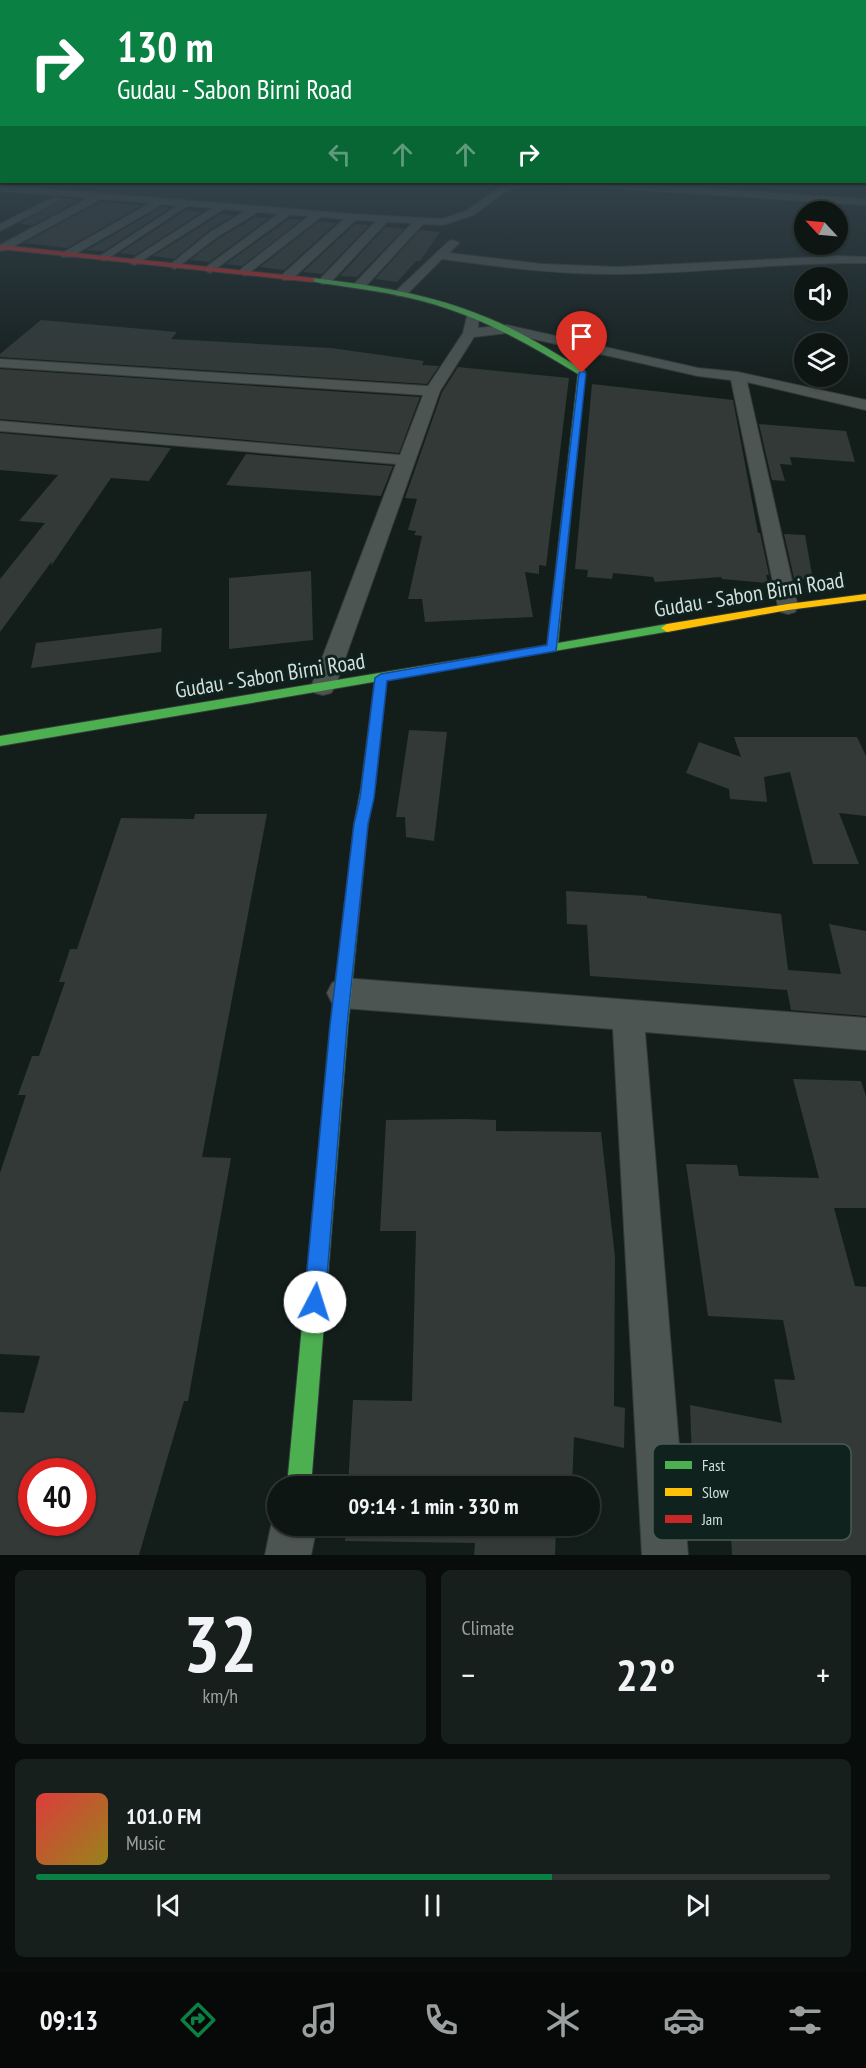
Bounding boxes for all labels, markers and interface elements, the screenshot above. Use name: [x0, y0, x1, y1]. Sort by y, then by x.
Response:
text: 130 m: [117, 19, 214, 74]
icon: right: [18, 24, 96, 102]
text: Gudau - Sabon Birni Road: [117, 72, 352, 106]
icon: left: [323, 138, 356, 171]
icon: ahead: [386, 138, 419, 171]
icon: ahead: [449, 138, 482, 171]
icon: right: [512, 138, 545, 171]
north arrow: [794, 201, 848, 255]
map controls: [794, 201, 848, 387]
button: sound: [794, 267, 848, 321]
pin: [556, 311, 607, 373]
icon: arrive: [565, 320, 598, 353]
button: layers: [794, 333, 848, 387]
street label: Gudau - Sabon Birni Road: [652, 565, 846, 623]
street label: Gudau - Sabon Birni Road: [173, 646, 367, 704]
position arrow: [283, 1270, 347, 1334]
legend: [653, 1444, 851, 1540]
text: Fast: [702, 1455, 725, 1475]
speed limit sign: 40: [18, 1458, 96, 1536]
text: Slow: [702, 1482, 729, 1502]
text: 09:14 · 1 min · 330 m: [348, 1492, 519, 1520]
text: Jam: [701, 1509, 723, 1529]
text: 32: [183, 1593, 258, 1694]
text: Climate: [462, 1615, 514, 1641]
text: 22°: [616, 1645, 675, 1703]
text: −: [462, 1653, 475, 1696]
text: +: [816, 1653, 830, 1696]
text: km/h: [203, 1683, 238, 1709]
text: 101.0 FM: [126, 1802, 201, 1830]
text: Music: [126, 1830, 166, 1856]
icon: previous: [152, 1889, 185, 1922]
icon: pause: [416, 1889, 449, 1922]
icon: next: [681, 1889, 714, 1922]
icon: directions: [177, 1999, 219, 2041]
icon: music: [299, 1999, 341, 2041]
icon: phone: [420, 1999, 462, 2041]
icon: climate: [542, 1999, 584, 2041]
icon: car: [663, 1999, 705, 2041]
icon: filters: [784, 1999, 826, 2041]
text: 09:13: [40, 2003, 98, 2037]

